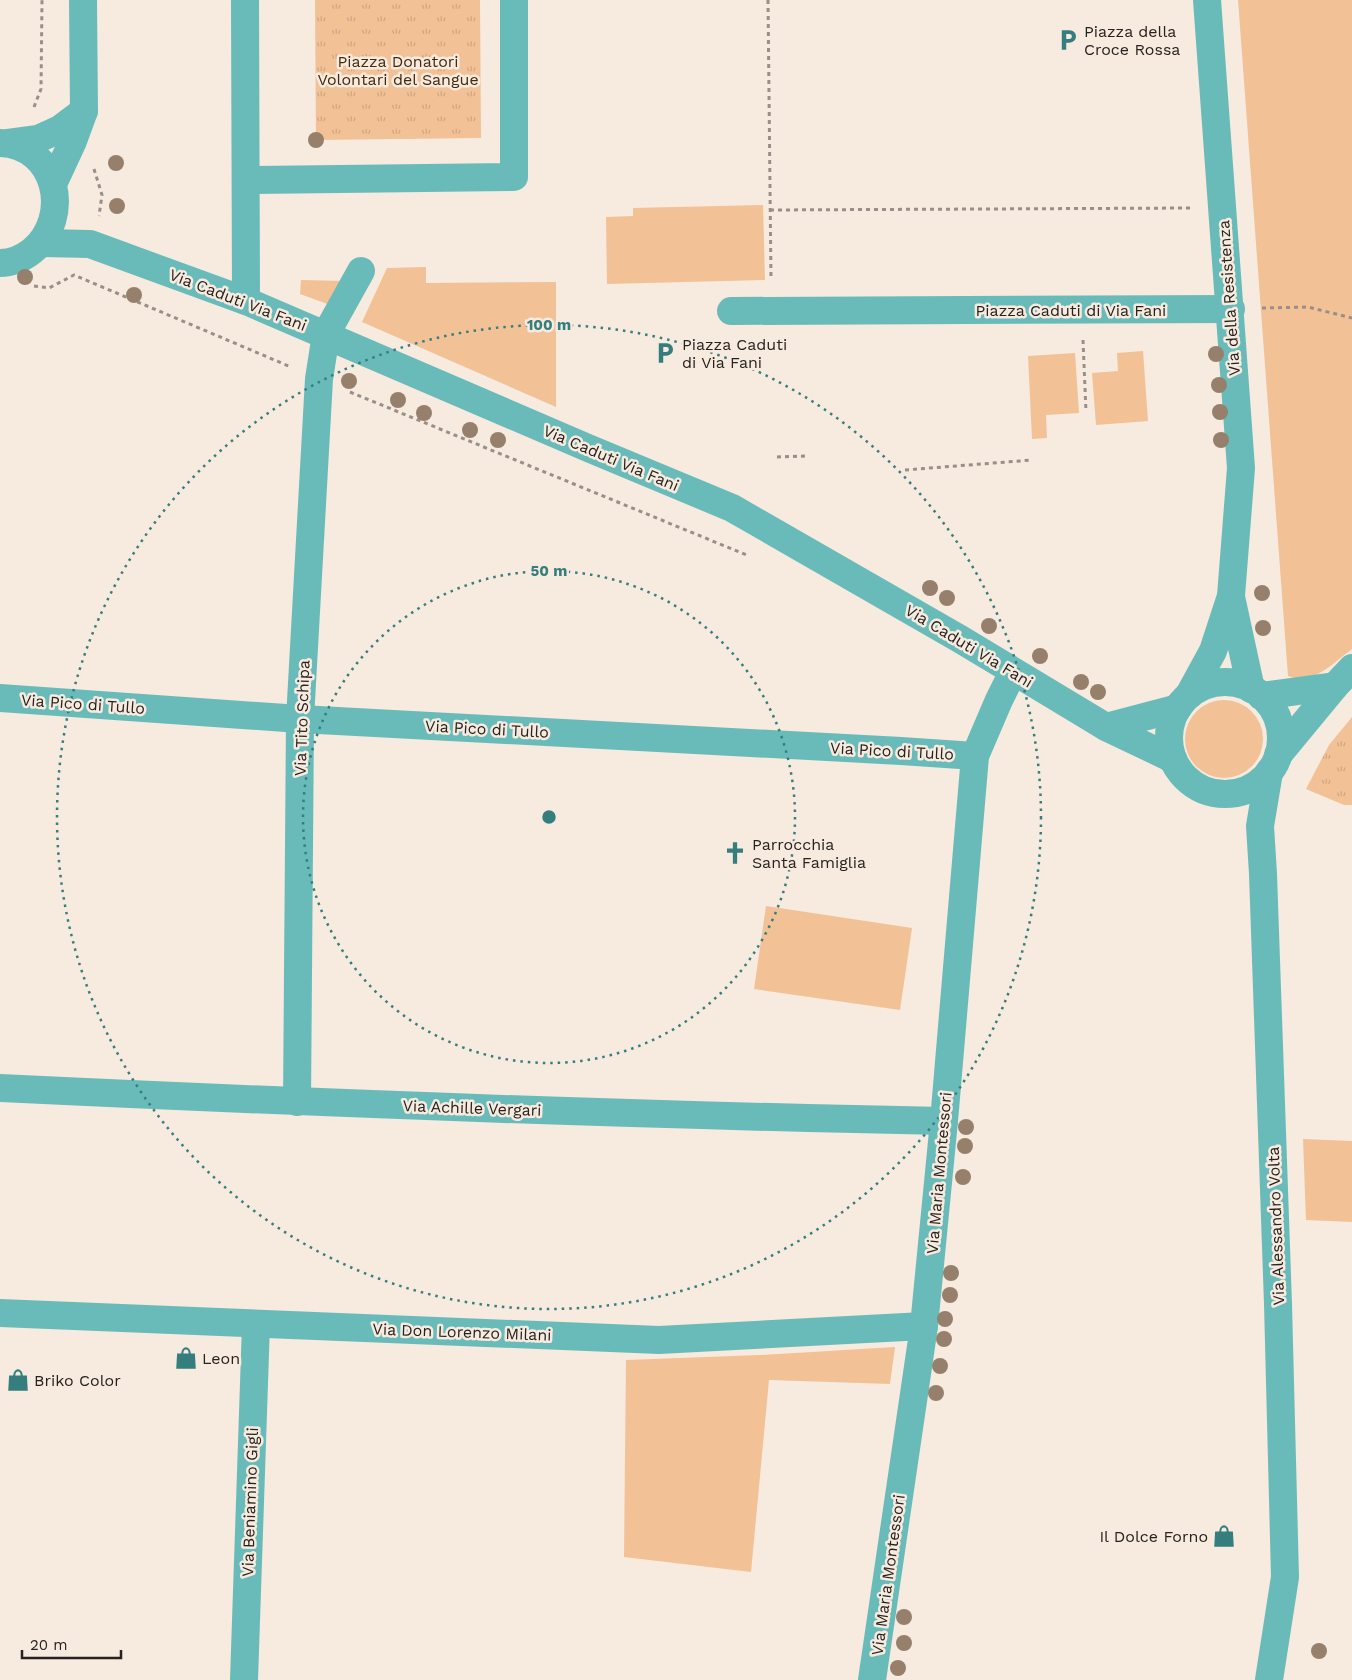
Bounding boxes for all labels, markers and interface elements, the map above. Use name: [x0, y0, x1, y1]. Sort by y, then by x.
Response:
place label: Piazza della Croce Rossa: [1084, 22, 1180, 59]
parking icon: Piazza della Croce Rossa: [1055, 27, 1081, 53]
park label: Piazza Donatori Volontari del Sangue: [317, 52, 479, 89]
street label: Via della Resistenza: [1214, 219, 1244, 377]
street label: Via Caduti Via Fani: [167, 265, 309, 335]
street label: Piazza Caduti di Via Fani: [976, 301, 1166, 320]
text: 100 m: [527, 316, 571, 334]
place label: Piazza Caduti di Via Fani: [682, 335, 787, 372]
parking icon: Piazza Caduti di Via Fani: [652, 340, 678, 366]
street label: Via Caduti Via Fani: [540, 421, 682, 495]
text: 50 m: [531, 562, 567, 580]
street label: Via Caduti Via Fani: [902, 600, 1036, 692]
street label: Via Tito Schipa: [290, 660, 314, 776]
street label: Via Pico di Tullo: [20, 690, 146, 718]
street label: Via Pico di Tullo: [425, 716, 549, 742]
street label: Via Pico di Tullo: [830, 738, 954, 764]
centre of rings: [540, 808, 558, 826]
place label: Parrocchia Santa Famiglia: [752, 835, 866, 872]
church icon: Parrocchia Santa Famiglia: [722, 840, 748, 866]
street label: Via Maria Montessori: [922, 1091, 956, 1255]
street label: Via Achille Vergari: [402, 1096, 542, 1120]
street label: Via Alessandro Volta: [1264, 1146, 1288, 1306]
street label: Via Don Lorenzo Milani: [372, 1319, 552, 1345]
shop icon: Leon: [173, 1345, 199, 1371]
place label: Leon: [202, 1349, 240, 1368]
shop icon: Briko Color: [5, 1367, 31, 1393]
place label: Briko Color: [34, 1371, 121, 1390]
street label: Via Beniamino Gigli: [238, 1427, 262, 1577]
street label: Via Maria Montessori: [867, 1493, 909, 1657]
shop icon: Il Dolce Forno: [1211, 1523, 1237, 1549]
place label: Il Dolce Forno: [1099, 1527, 1208, 1546]
scale bar: [22, 1628, 121, 1660]
text: 20 m: [30, 1636, 68, 1654]

